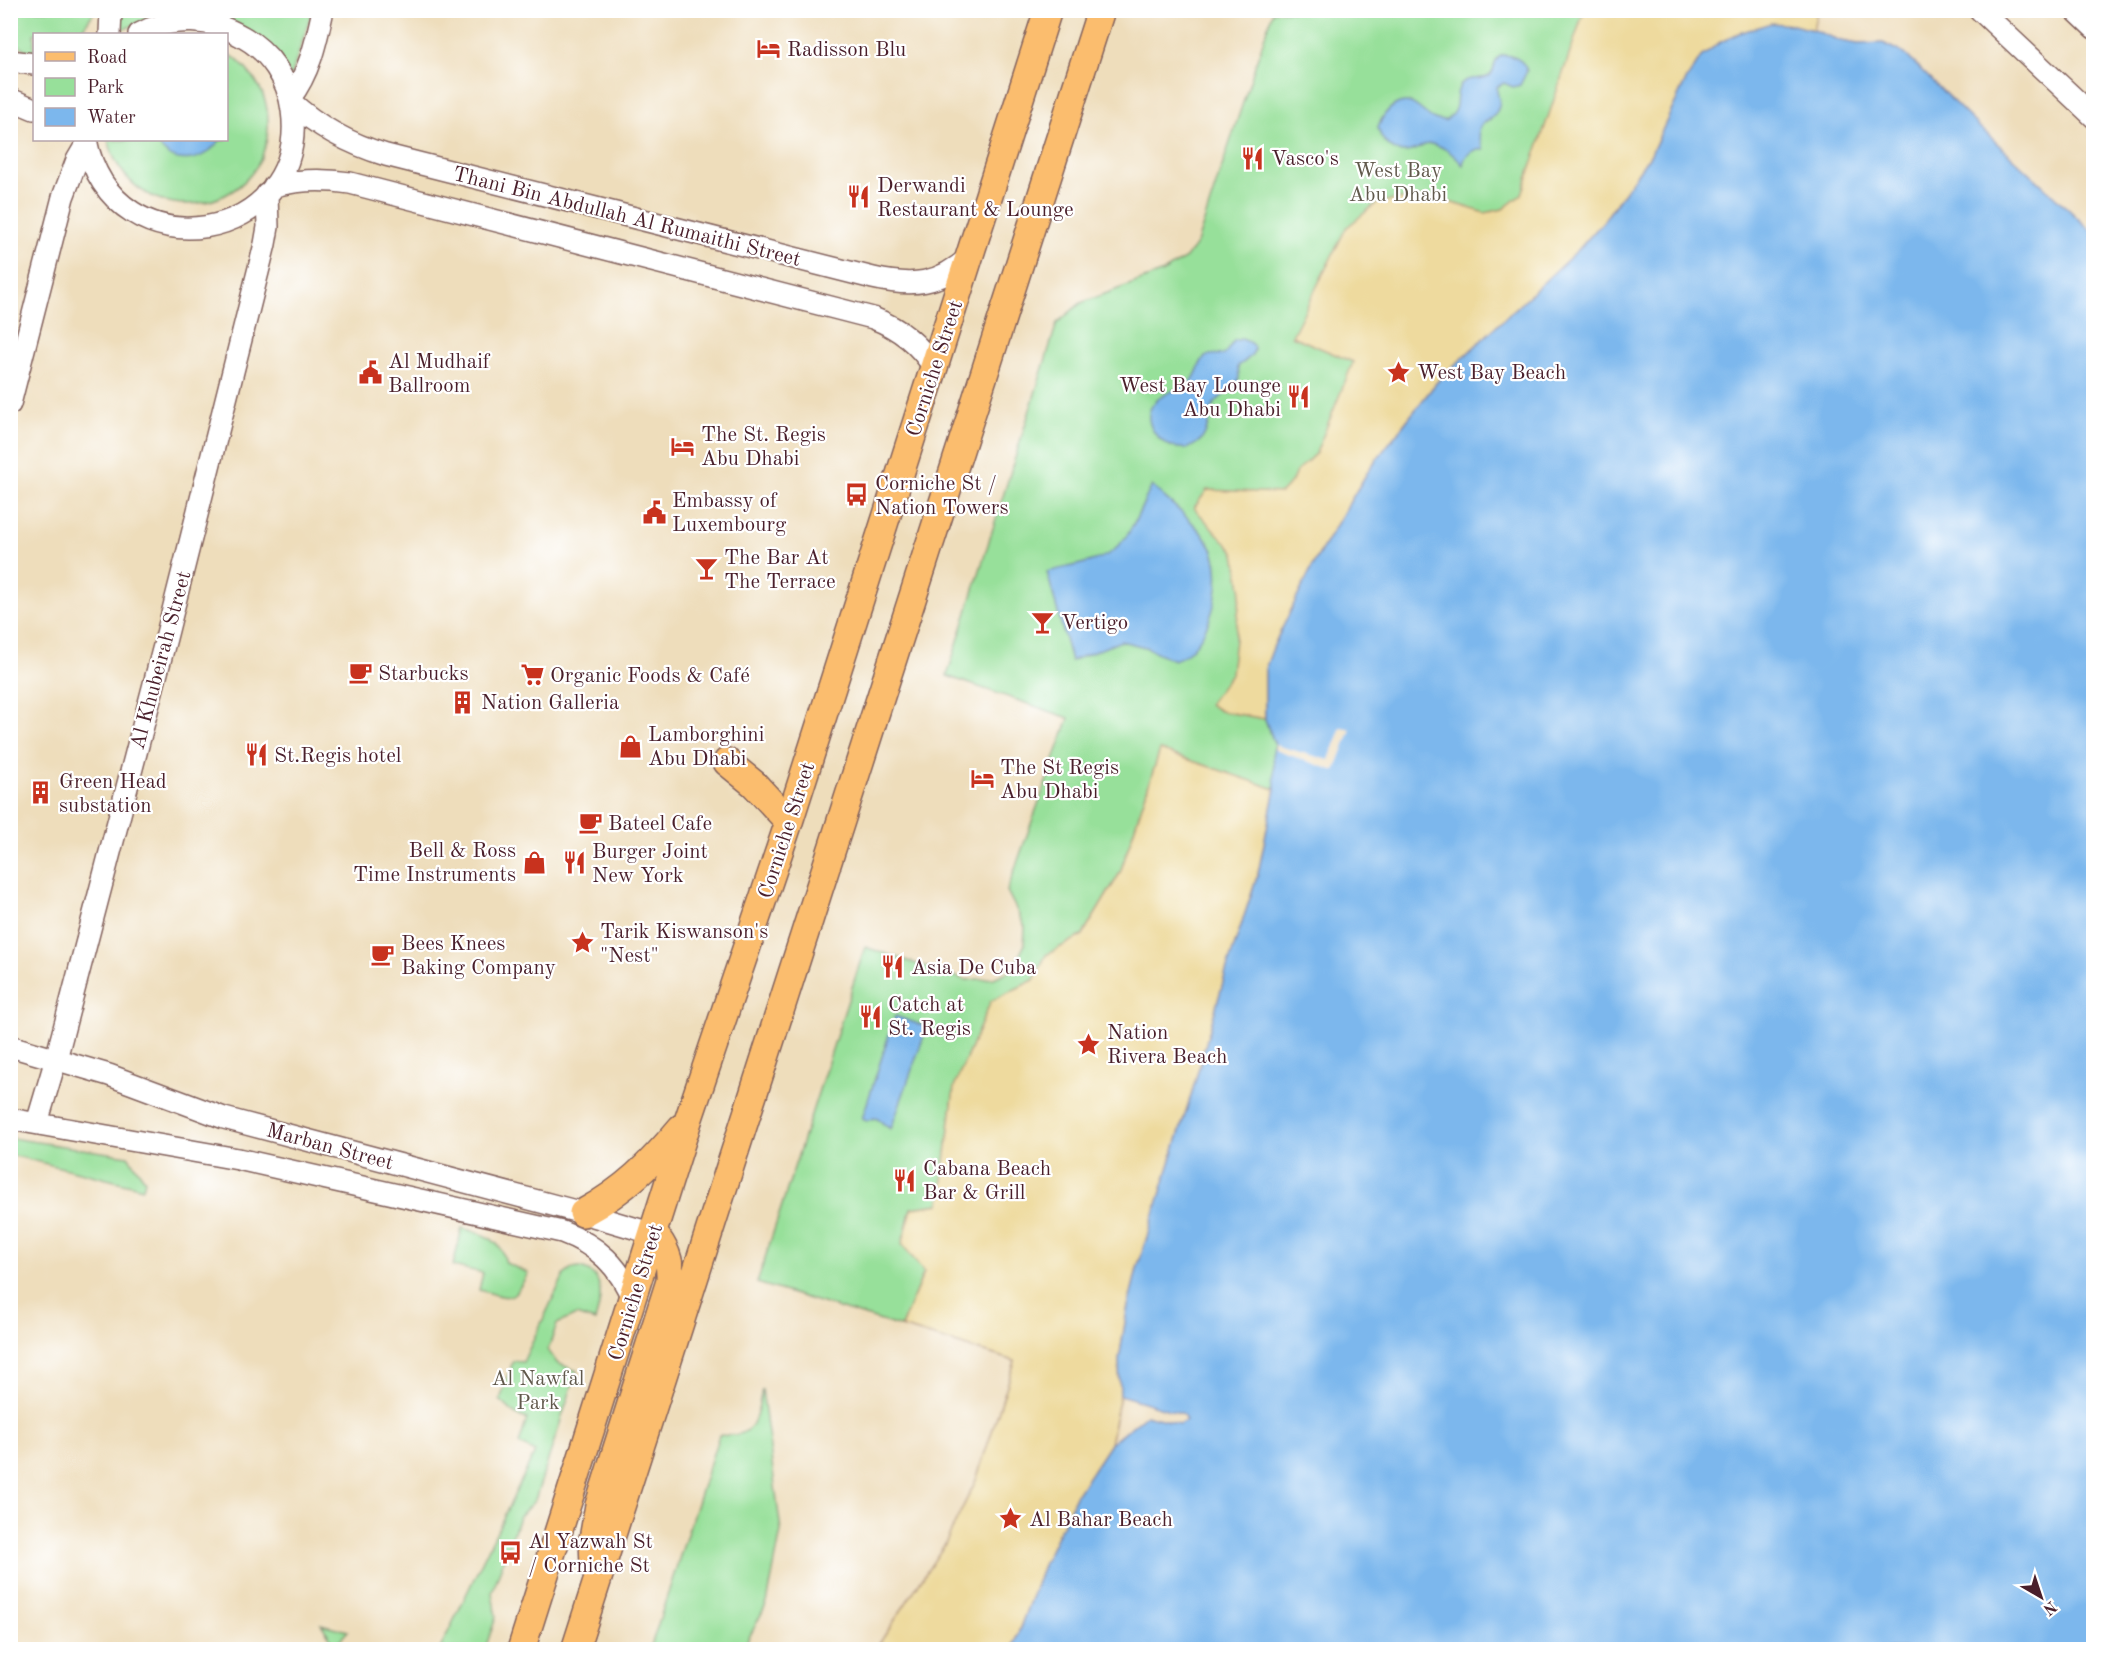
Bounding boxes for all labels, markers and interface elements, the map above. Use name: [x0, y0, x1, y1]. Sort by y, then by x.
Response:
legend: [33, 33, 228, 141]
hotel icon: Radisson Blu: [756, 36, 782, 62]
place label: Radisson Blu: [787, 40, 906, 61]
text: Road: [87, 49, 127, 67]
text: Park: [87, 79, 124, 97]
text: Water: [87, 109, 136, 127]
restaurant icon: Vasco's: [1240, 145, 1266, 171]
place label: Vasco's: [1271, 149, 1339, 170]
park label: West Bay Abu Dhabi: [1349, 161, 1447, 206]
street label: Thani Bin Abdullah Al Rumaithi Street: [451, 164, 803, 271]
place label: Derwandi Restaurant & Lounge: [877, 176, 1074, 221]
restaurant icon: Derwandi Restaurant & Lounge: [846, 184, 872, 210]
street label: Corniche Street: [904, 298, 967, 439]
place label: Al Mudhaif Ballroom: [388, 352, 491, 397]
place icon: West Bay Beach: [1386, 359, 1412, 385]
public building icon: Al Mudhaif Ballroom: [357, 360, 383, 386]
place label: West Bay Beach: [1417, 363, 1566, 384]
place label: West Bay Lounge Abu Dhabi: [1119, 376, 1281, 421]
restaurant icon: West Bay Lounge Abu Dhabi: [1286, 384, 1312, 410]
place label: The St. Regis Abu Dhabi: [701, 425, 826, 470]
hotel icon: The St. Regis Abu Dhabi: [670, 433, 696, 459]
place label: Corniche St / Nation Towers: [875, 474, 1009, 519]
bus stop icon: Corniche St / Nation Towers: [844, 482, 870, 508]
place label: Embassy of Luxembourg: [672, 491, 787, 536]
public building icon: Embassy of Luxembourg: [641, 499, 667, 525]
place label: The Bar At The Terrace: [724, 548, 836, 593]
bar icon: The Bar At The Terrace: [693, 556, 719, 582]
street label: Al Khubeirah Street: [127, 569, 195, 752]
bar icon: Vertigo: [1030, 609, 1056, 635]
place label: Vertigo: [1061, 613, 1128, 634]
cafe icon: Starbucks: [347, 660, 373, 686]
supermarket icon: Organic Foods & Café: [519, 662, 545, 688]
place label: Starbucks: [378, 664, 469, 685]
place label: Organic Foods & Café: [550, 666, 750, 687]
building icon: Nation Galleria: [450, 689, 476, 715]
place label: Nation Galleria: [481, 693, 619, 714]
place label: Lamborghini Abu Dhabi: [648, 725, 764, 770]
shop icon: Lamborghini Abu Dhabi: [617, 733, 643, 759]
restaurant icon: St.Regis hotel: [243, 742, 269, 768]
place label: St.Regis hotel: [274, 746, 402, 767]
place label: The St Regis Abu Dhabi: [1000, 758, 1119, 803]
street label: Corniche Street: [756, 760, 819, 901]
hotel icon: The St Regis Abu Dhabi: [969, 766, 995, 792]
place label: Green Head substation: [59, 772, 167, 817]
building icon: Green Head substation: [28, 780, 54, 806]
cafe icon: Bateel Cafe: [577, 810, 603, 836]
place label: Bateel Cafe: [608, 814, 712, 835]
place label: Bell & Ross Time Instruments: [353, 841, 516, 886]
place label: Burger Joint New York: [592, 842, 708, 887]
shop icon: Bell & Ross Time Instruments: [521, 849, 547, 875]
restaurant icon: Burger Joint New York: [561, 850, 587, 876]
place label: Tarik Kiswanson's "Nest": [600, 922, 768, 967]
place icon: Tarik Kiswanson's "Nest": [569, 930, 595, 956]
place label: Bees Knees Baking Company: [401, 934, 556, 979]
cafe icon: Bees Knees Baking Company: [370, 942, 396, 968]
restaurant icon: Asia De Cuba: [880, 954, 906, 980]
place label: Asia De Cuba: [911, 958, 1036, 979]
place label: Catch at St. Regis: [888, 995, 971, 1040]
restaurant icon: Catch at St. Regis: [857, 1003, 883, 1029]
place label: Nation Rivera Beach: [1107, 1023, 1227, 1068]
place icon: Nation Rivera Beach: [1076, 1031, 1102, 1057]
street label: Marban Street: [264, 1120, 395, 1174]
place label: Cabana Beach Bar & Grill: [923, 1159, 1051, 1204]
restaurant icon: Cabana Beach Bar & Grill: [892, 1167, 918, 1193]
street label: Corniche Street: [606, 1222, 667, 1363]
park label: Al Nawfal Park: [492, 1369, 585, 1414]
place icon: Al Bahar Beach: [998, 1506, 1024, 1532]
place label: Al Bahar Beach: [1029, 1510, 1173, 1531]
place label: Al Yazwah St / Corniche St: [528, 1532, 653, 1577]
bus stop icon: Al Yazwah St / Corniche St: [497, 1540, 523, 1566]
north arrow: [2011, 1567, 2071, 1627]
text: N: [2039, 1597, 2059, 1618]

